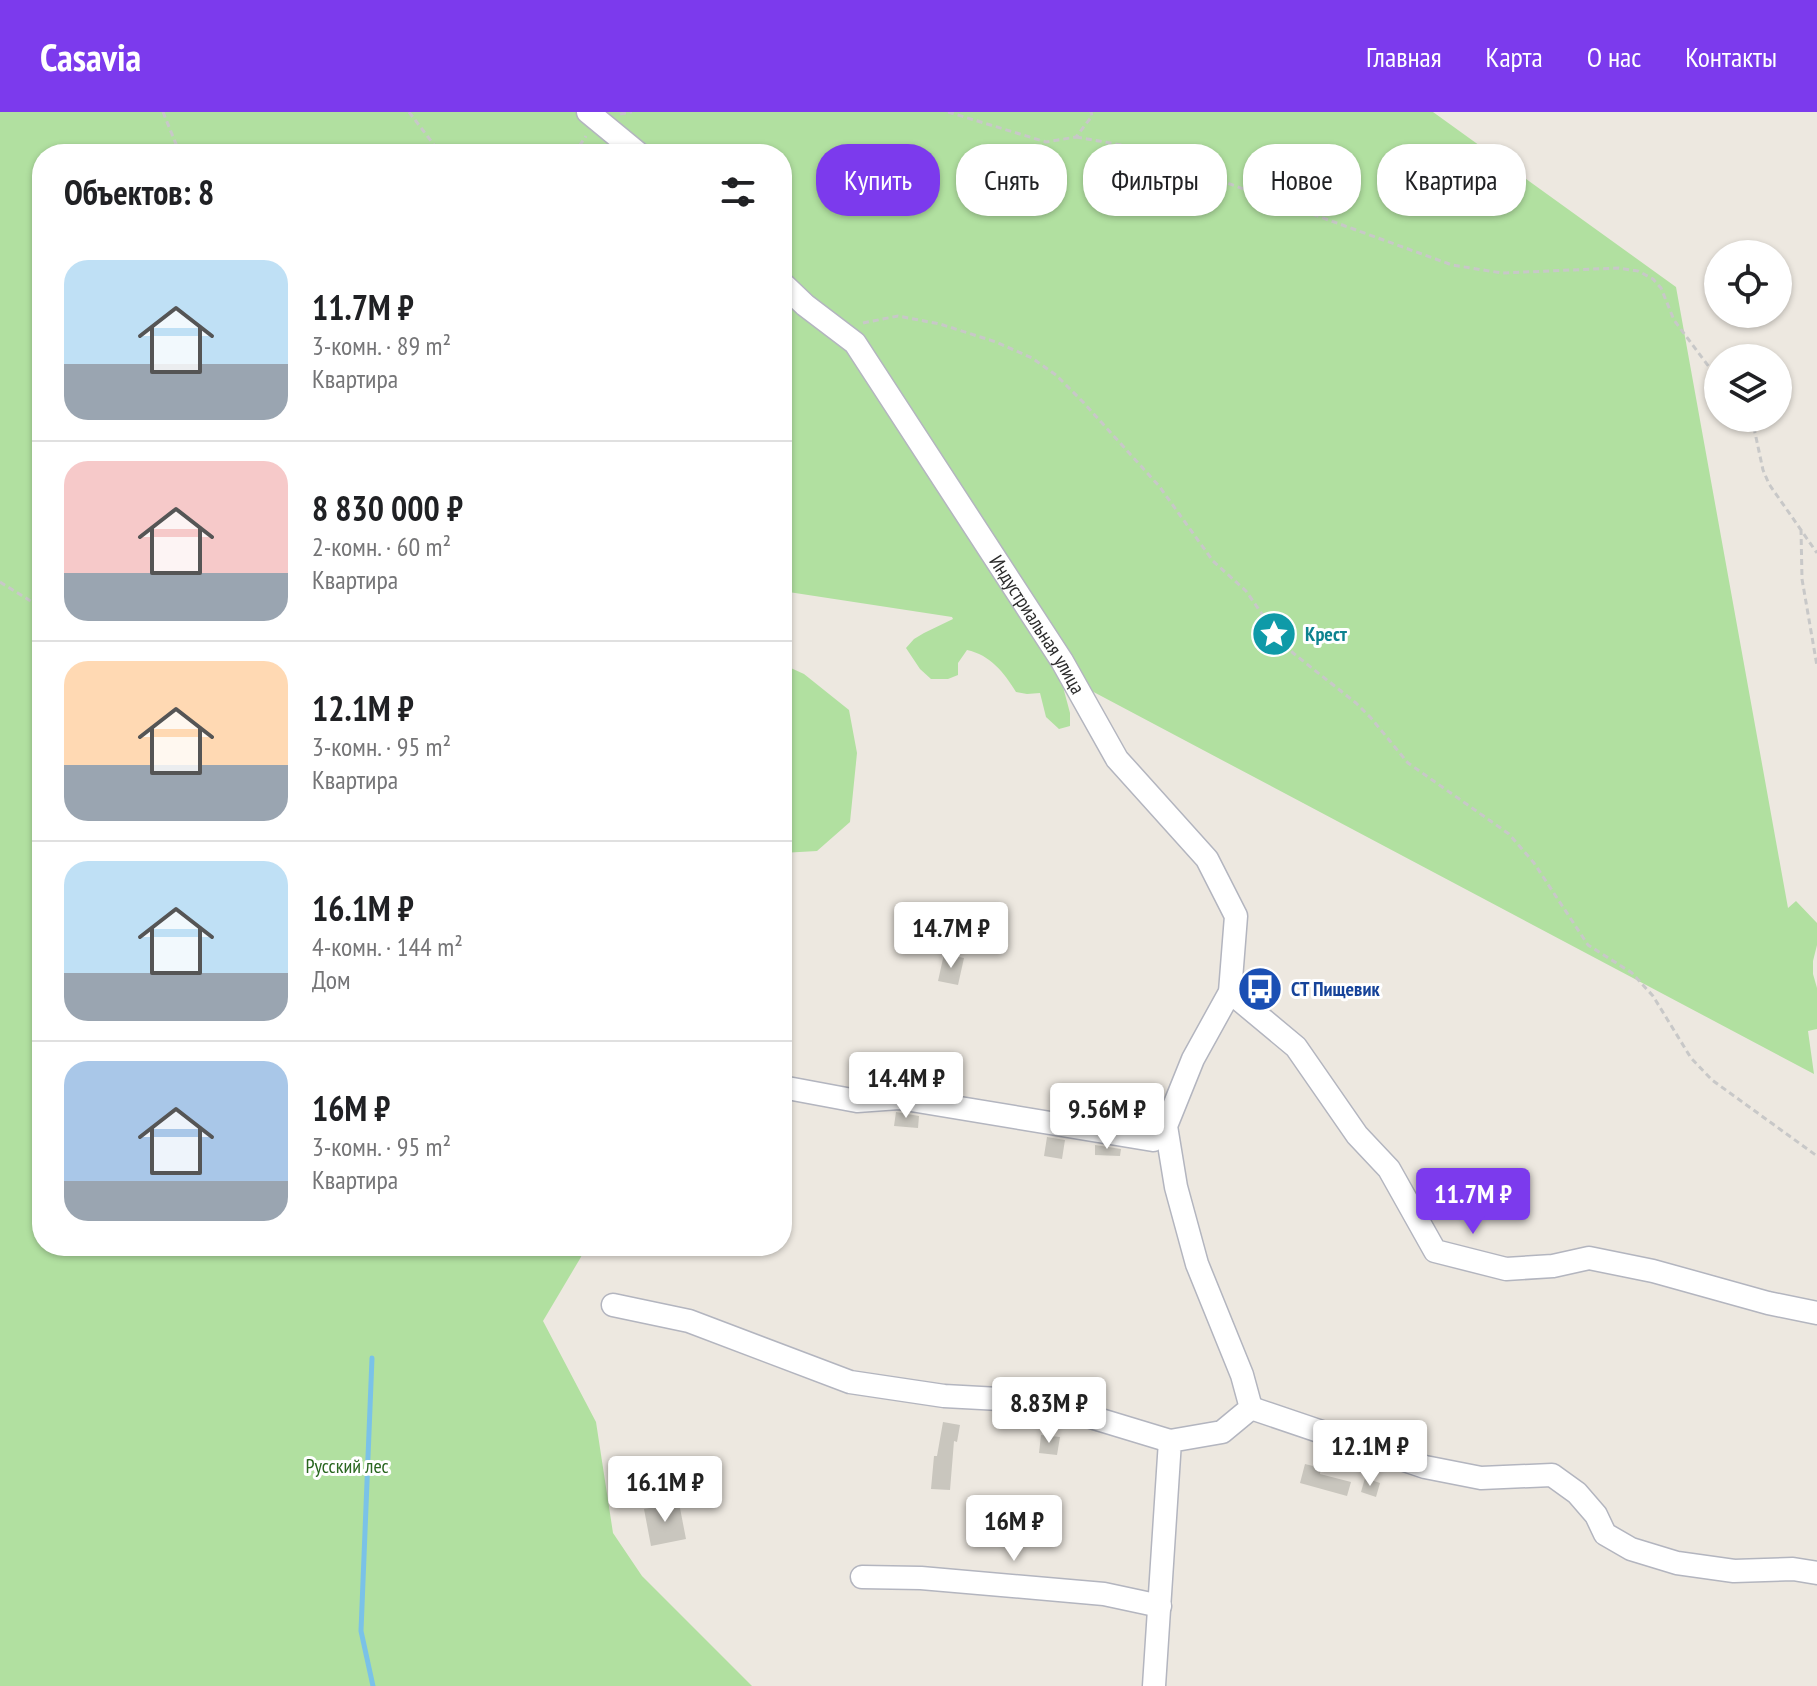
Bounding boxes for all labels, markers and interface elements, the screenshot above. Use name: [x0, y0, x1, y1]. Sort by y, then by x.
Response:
text: Casavia: [40, 32, 141, 81]
text: Главная: [1366, 38, 1442, 75]
text: Карта: [1486, 38, 1543, 75]
text: О нас: [1587, 38, 1641, 75]
text: Контакты: [1685, 38, 1777, 75]
chip: Купить: [816, 144, 940, 216]
chip: Снять: [956, 144, 1067, 216]
chip: Фильтры: [1083, 144, 1227, 216]
chip: Новое: [1243, 144, 1361, 216]
chip: Квартира: [1377, 144, 1526, 216]
text: Объектов: 8: [64, 170, 214, 214]
icon: filters: [716, 170, 760, 214]
map controls: [1704, 240, 1792, 432]
button: locate: [1704, 240, 1792, 328]
text: 11.7M ₽: [312, 285, 414, 329]
icon: home: [128, 292, 224, 388]
text: 3-комн. · 89 m²: [312, 329, 451, 362]
button: layers: [1704, 344, 1792, 432]
text: Квартира: [312, 362, 398, 395]
text: 8 830 000 ₽: [312, 486, 463, 530]
icon: home: [128, 493, 224, 589]
text: 2-комн. · 60 m²: [312, 530, 451, 563]
street label: Индустриальная улица: [983, 550, 1091, 699]
text: Квартира: [312, 563, 398, 596]
place icon: Крест: [1250, 610, 1298, 658]
place label: Крест: [1305, 621, 1347, 647]
text: 12.1M ₽: [312, 686, 414, 730]
icon: home: [128, 693, 224, 789]
text: 3-комн. · 95 m²: [312, 730, 451, 763]
text: Квартира: [312, 763, 398, 796]
text: 16.1M ₽: [312, 886, 414, 930]
icon: home: [128, 893, 224, 989]
pin: 14.7M ₽: [877, 902, 1025, 970]
text: 14.7M ₽: [912, 911, 990, 944]
text: 4-комн. · 144 m²: [312, 930, 463, 963]
text: Дом: [312, 963, 350, 996]
bus stop icon: СТ Пищевик: [1236, 965, 1284, 1013]
place label: СТ Пищевик: [1291, 976, 1380, 1002]
pin: 14.4M ₽: [832, 1052, 980, 1120]
text: 14.4M ₽: [867, 1061, 945, 1094]
pin: 9.56M ₽: [1033, 1083, 1181, 1151]
text: 16M ₽: [312, 1086, 390, 1130]
text: 9.56M ₽: [1068, 1092, 1146, 1125]
icon: home: [128, 1093, 224, 1189]
text: 3-комн. · 95 m²: [312, 1130, 451, 1163]
text: Квартира: [312, 1163, 398, 1196]
pin: 11.7M ₽: [1399, 1168, 1547, 1236]
text: 11.7M ₽: [1434, 1177, 1512, 1210]
pin: 8.83M ₽: [975, 1377, 1123, 1445]
text: 8.83M ₽: [1010, 1386, 1088, 1419]
pin: 12.1M ₽: [1296, 1420, 1444, 1488]
text: 12.1M ₽: [1331, 1429, 1409, 1462]
park label: Русский лес: [305, 1453, 389, 1479]
pin: 16.1M ₽: [591, 1456, 739, 1524]
text: 16.1M ₽: [626, 1465, 704, 1498]
pin: 16M ₽: [958, 1495, 1070, 1563]
text: 16M ₽: [984, 1504, 1044, 1537]

